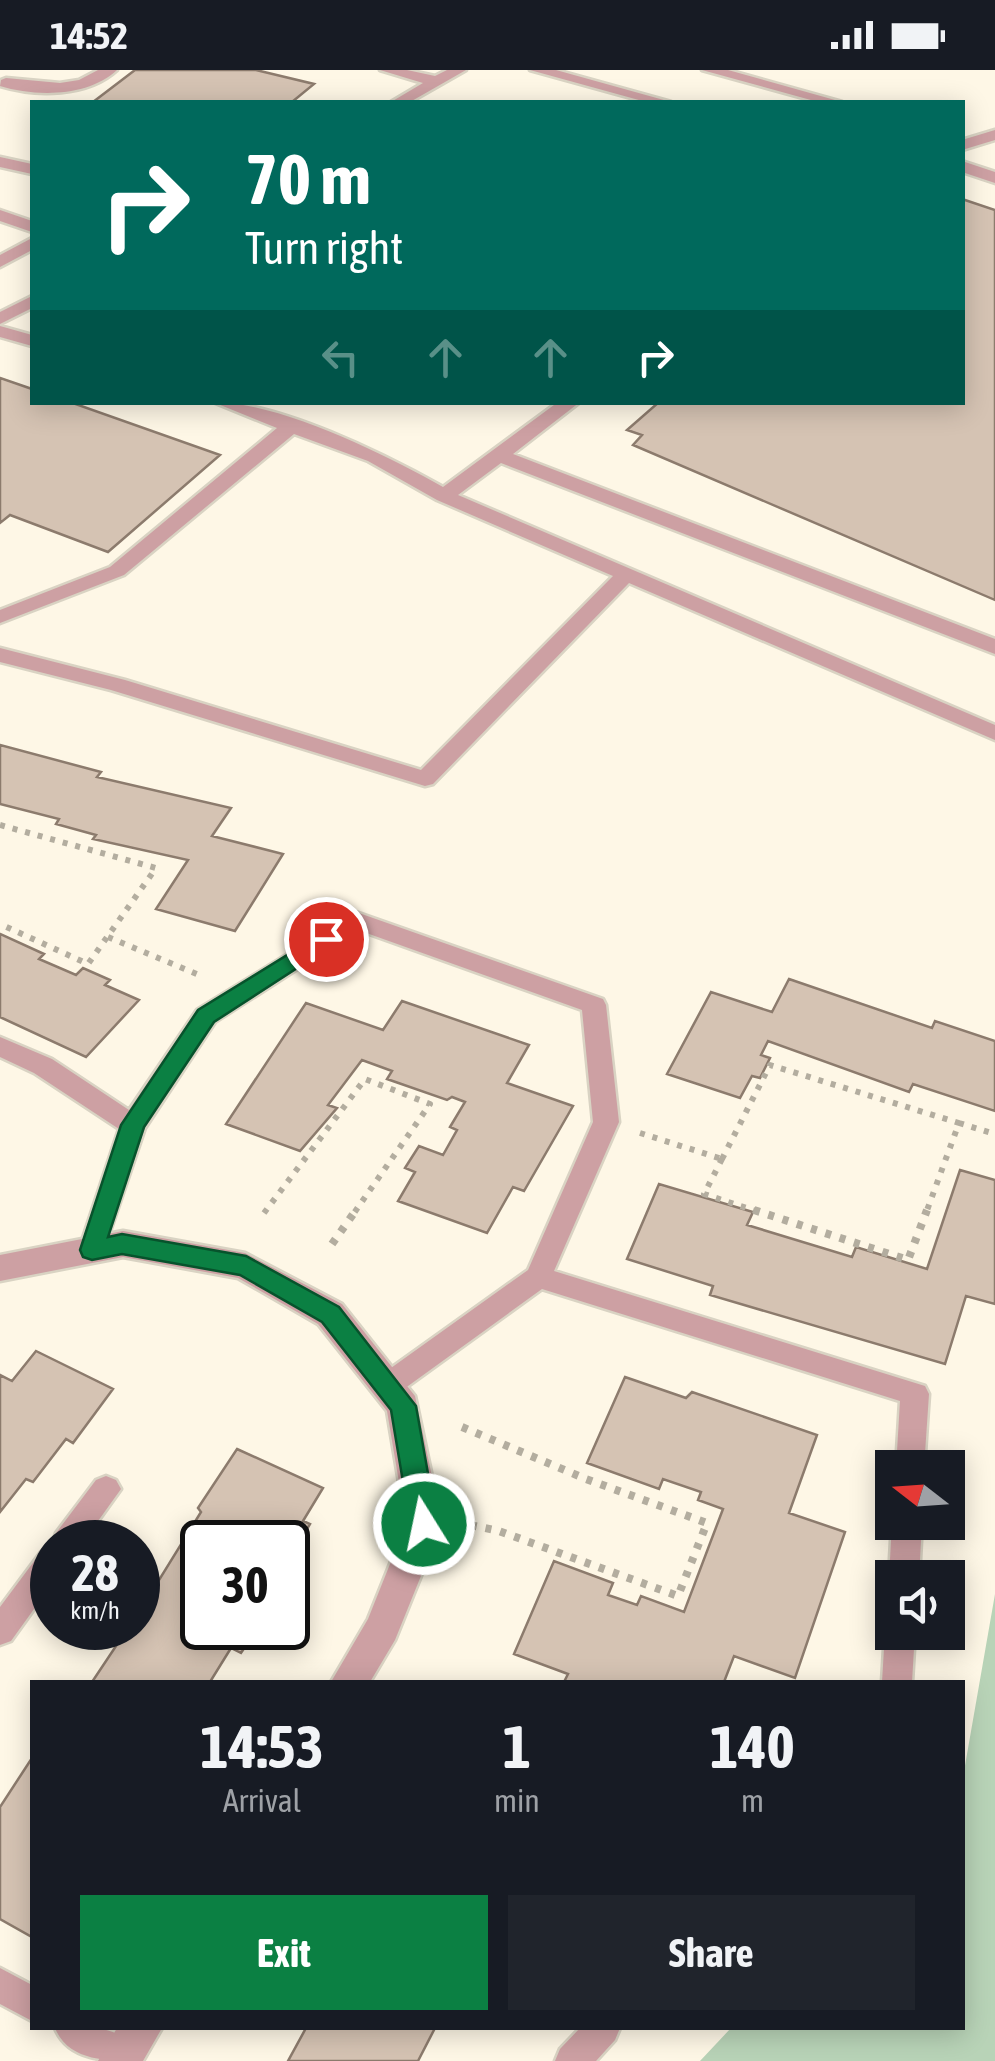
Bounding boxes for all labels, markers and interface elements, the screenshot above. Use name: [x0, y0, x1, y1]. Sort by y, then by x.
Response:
text: 14:52: [50, 14, 128, 57]
text: 70 m: [245, 139, 371, 219]
icon: right: [80, 140, 210, 270]
text: Turn right: [245, 222, 403, 274]
icon: left: [313, 330, 368, 385]
icon: ahead: [418, 330, 473, 385]
icon: ahead: [523, 330, 578, 385]
icon: right: [628, 330, 683, 385]
pin: [284, 897, 369, 982]
icon: arrive: [299, 912, 354, 967]
north arrow: [875, 1450, 965, 1540]
map controls: [875, 1450, 965, 1650]
position arrow: [372, 1472, 476, 1576]
speed limit sign: 30: [180, 1520, 310, 1650]
text: 28: [71, 1544, 118, 1602]
button: sound: [875, 1560, 965, 1650]
text: km/h: [70, 1596, 120, 1624]
text: 14:53: [200, 1712, 324, 1781]
text: 1: [503, 1712, 531, 1781]
text: 140: [710, 1712, 795, 1781]
text: Arrival: [223, 1782, 301, 1819]
text: min: [494, 1782, 540, 1819]
text: m: [741, 1782, 764, 1819]
button: Exit: [80, 1895, 488, 2010]
button: Share: [508, 1895, 915, 2010]

